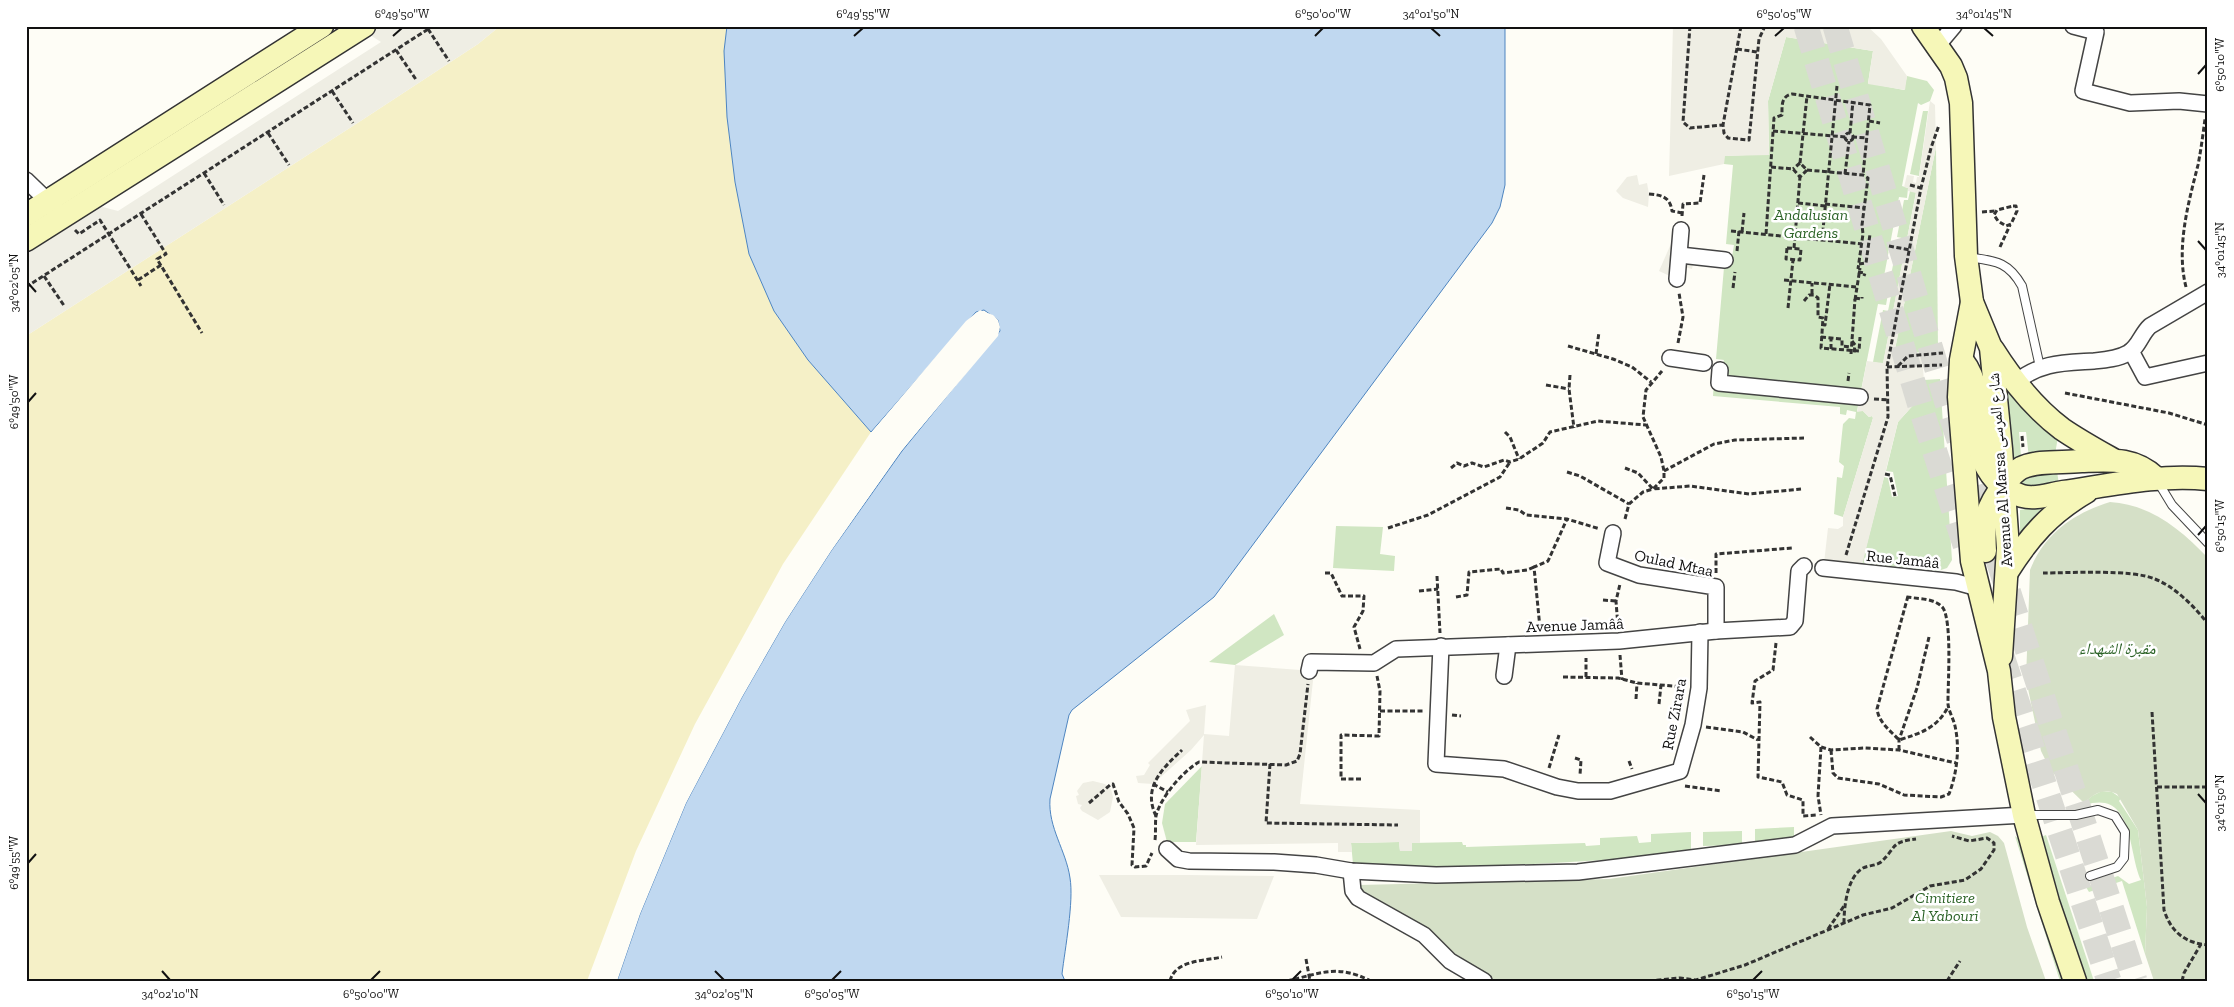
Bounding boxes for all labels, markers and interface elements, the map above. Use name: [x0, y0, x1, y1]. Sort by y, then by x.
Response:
text: 6°49'50"W: [375, 7, 430, 21]
text: 6°49'55"W: [836, 7, 891, 21]
text: 6°50'00"W: [1295, 7, 1352, 21]
text: 34°01'50"N: [1403, 7, 1460, 21]
text: 6°50'05"W: [1756, 7, 1812, 21]
text: 34°01'45"N: [1956, 7, 2012, 21]
text: 6°50'10"W: [2213, 37, 2227, 92]
park label: Andalusian Gardens: [1773, 205, 1848, 242]
text: 34°01'45"N: [2213, 222, 2227, 278]
text: 34°02'05"N: [7, 254, 21, 312]
street label: Avenue Al Marsa شارع المرسى: [1984, 372, 2017, 568]
text: 6°49'50"W: [7, 374, 21, 429]
text: 6°50'15"W: [2213, 499, 2227, 552]
street label: Oulad Mtaa: [1633, 545, 1716, 581]
street label: Rue Jamââ: [1865, 546, 1941, 572]
street label: Avenue Jamââ: [1526, 614, 1625, 636]
park label: مقبرة الشهداء: [2079, 639, 2156, 658]
street label: Rue Zirara: [1658, 676, 1690, 751]
text: 34°01'50"N: [2213, 774, 2227, 831]
text: 6°49'55"W: [7, 835, 21, 890]
park label: Cimitiere Al Yabouri: [1910, 888, 1979, 925]
text: 34°02'10"N: [141, 987, 199, 1001]
text: 6°50'00"W: [343, 987, 400, 1001]
text: 34°02'05"N: [695, 987, 753, 1001]
text: 6°50'05"W: [804, 987, 860, 1001]
text: 6°50'10"W: [1265, 987, 1320, 1001]
text: 6°50'15"W: [1727, 987, 1780, 1001]

